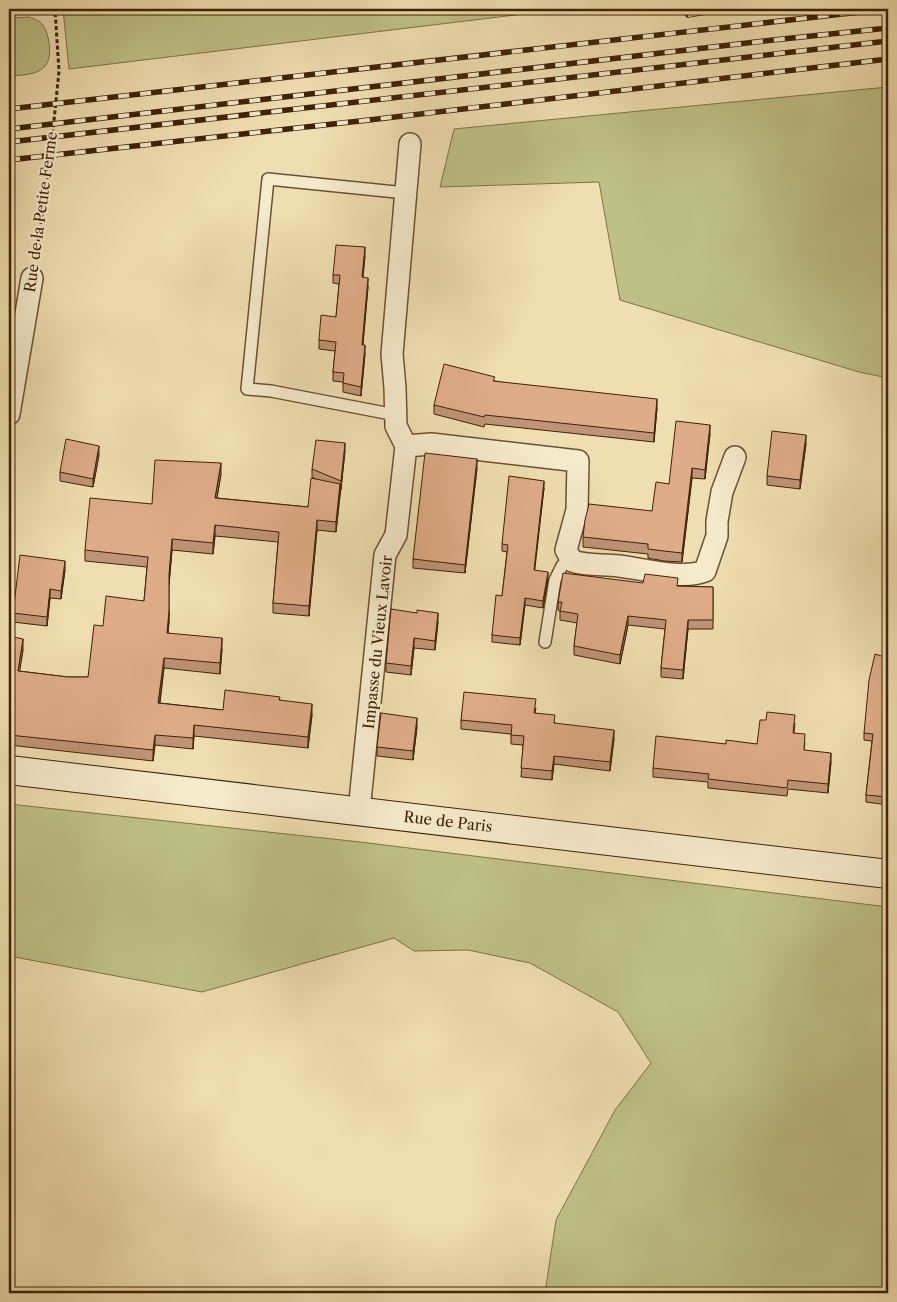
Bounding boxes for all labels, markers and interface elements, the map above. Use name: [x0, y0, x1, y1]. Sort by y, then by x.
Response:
street label: Rue de la Petite Ferme: [20, 130, 61, 293]
street label: Impasse du Vieux Lavoir: [359, 553, 396, 730]
street label: Rue de Paris: [403, 807, 493, 836]

